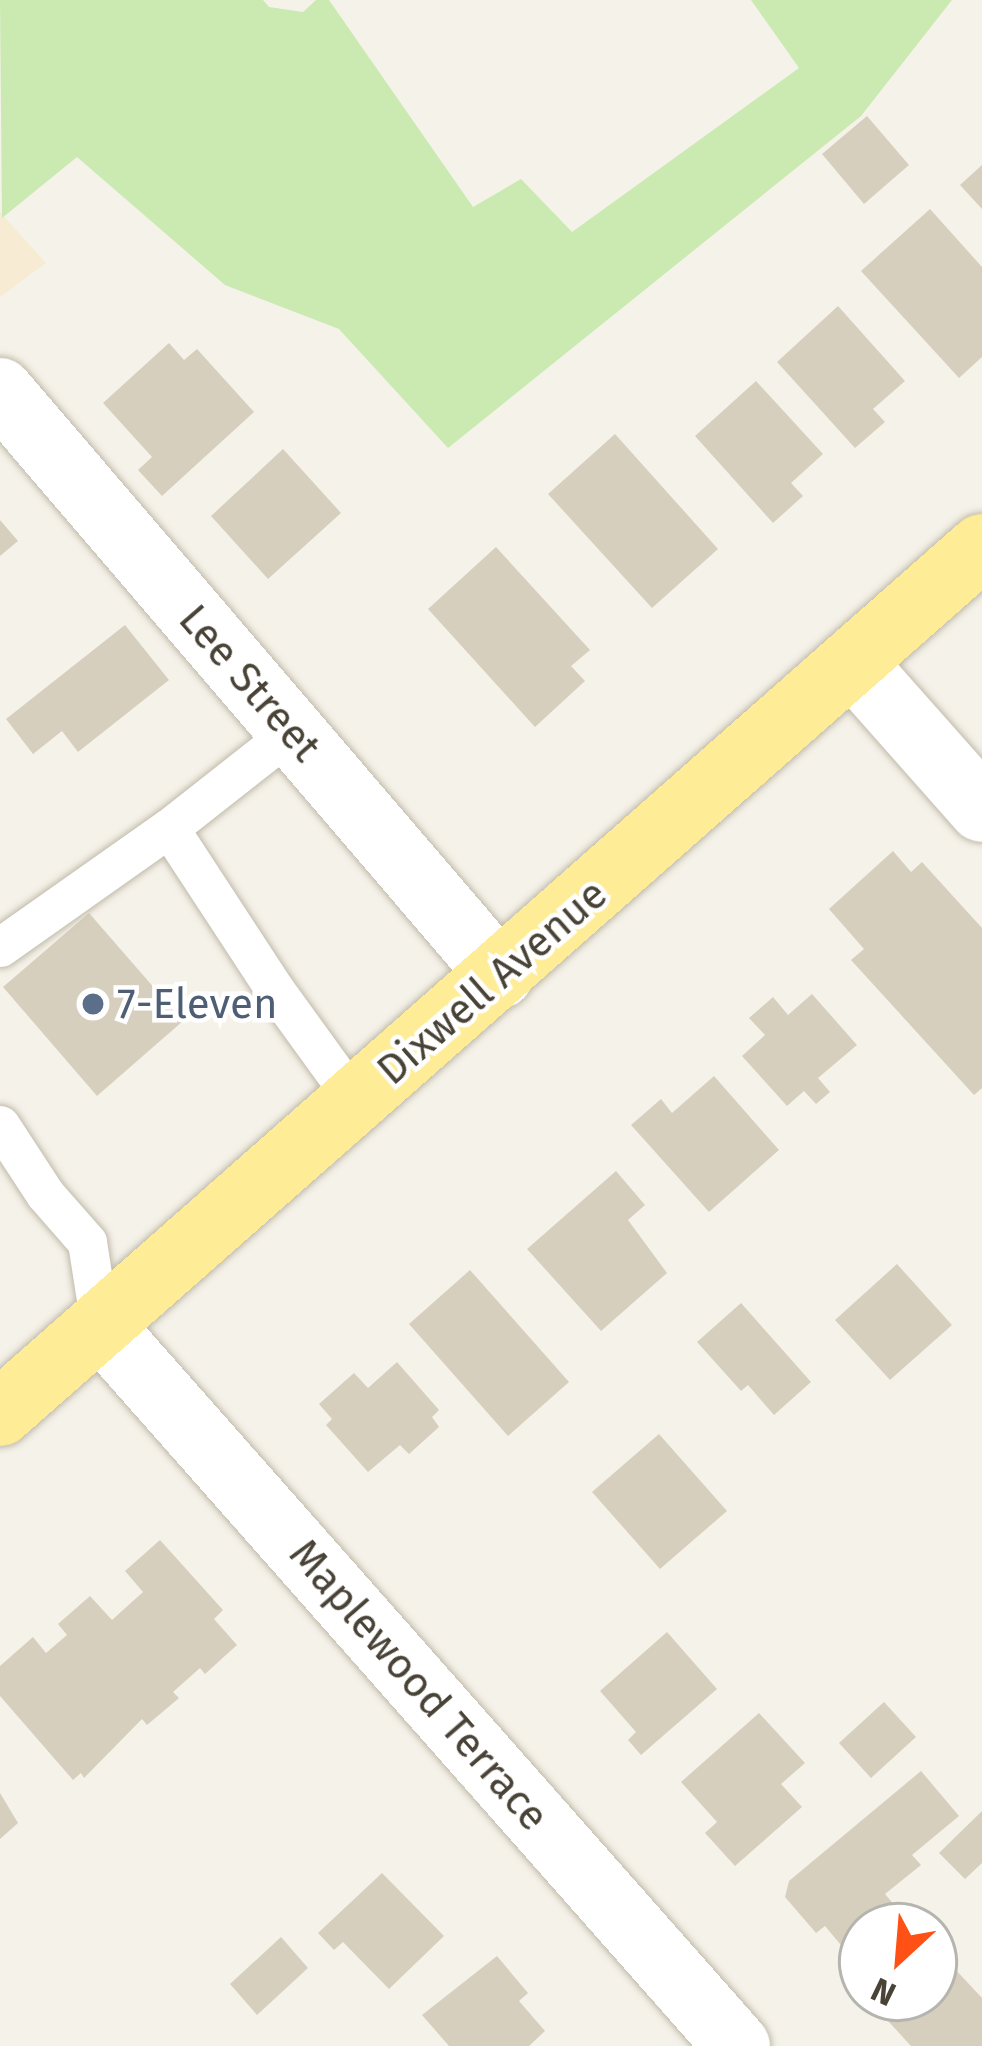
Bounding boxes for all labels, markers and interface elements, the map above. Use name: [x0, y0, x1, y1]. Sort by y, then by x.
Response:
street label: Lee Street: [168, 594, 332, 772]
street label: Dixwell Avenue: [367, 869, 617, 1095]
place label: 7-Eleven: [117, 979, 278, 1029]
marker: 7-Eleven: [80, 991, 106, 1017]
street label: Maplewood Terrace: [279, 1529, 559, 1841]
north arrow: [838, 1902, 958, 2022]
text: N: [865, 1969, 902, 2014]

